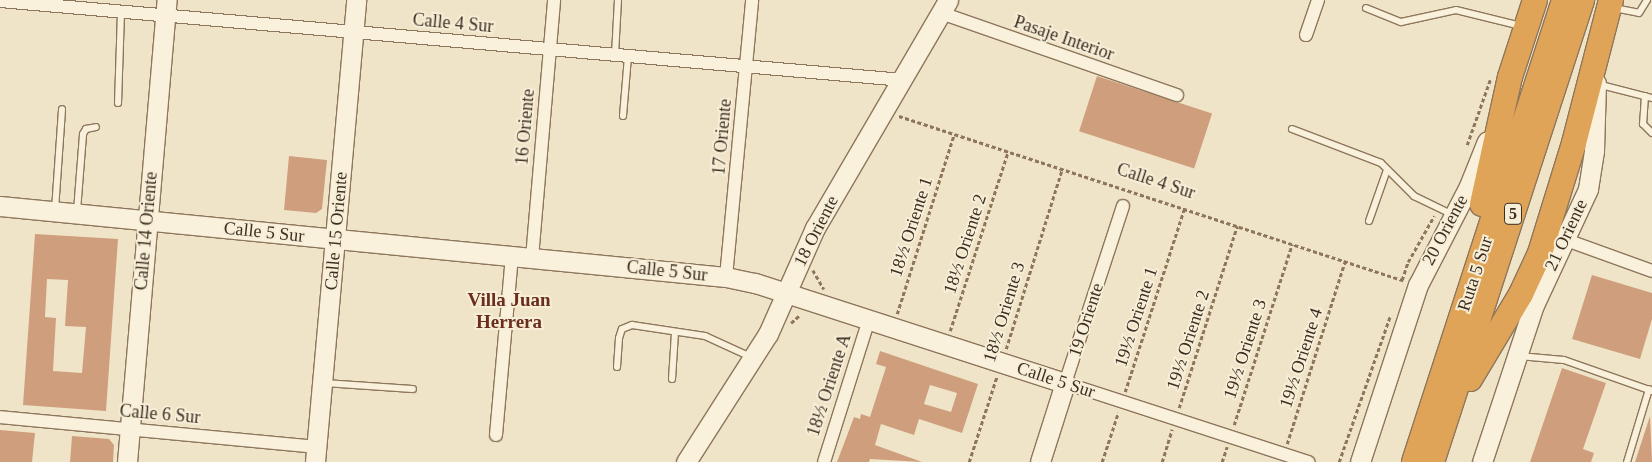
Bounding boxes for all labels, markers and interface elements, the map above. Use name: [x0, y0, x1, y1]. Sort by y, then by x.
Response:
street label: Calle 4 Sur: [412, 9, 494, 37]
street label: Pasaje Interior: [1011, 11, 1117, 65]
street label: 16 Oriente: [511, 88, 539, 166]
street label: 17 Oriente: [708, 98, 736, 176]
street label: Calle 4 Sur: [1114, 158, 1198, 204]
street label: Calle 14 Oriente: [130, 171, 162, 291]
street label: Calle 15 Oriente: [320, 171, 352, 291]
street label: 18½ Oriente 1: [885, 174, 937, 280]
street label: 18½ Oriente 2: [939, 191, 991, 297]
street label: 20 Oriente: [1418, 191, 1472, 269]
street label: 18 Oriente: [789, 192, 843, 270]
street label: 21 Oriente: [1540, 196, 1592, 274]
road number: 5: [1503, 200, 1523, 228]
street label: Calle 5 Sur: [223, 217, 305, 247]
street label: Ruta 5 Sur: [1453, 234, 1497, 314]
street label: Calle 5 Sur: [626, 256, 708, 286]
street label: 18½ Oriente 3: [979, 259, 1029, 365]
street label: 19½ Oriente 1: [1110, 264, 1162, 370]
street label: 19 Oriente: [1064, 280, 1108, 360]
street label: 19½ Oriente 2: [1162, 287, 1214, 393]
district label: Villa Juan Herrera: [467, 289, 551, 333]
street label: 19½ Oriente 3: [1219, 296, 1271, 402]
street label: 19½ Oriente 4: [1275, 305, 1327, 411]
street label: 18½ Oriente A: [802, 331, 856, 439]
street label: Calle 5 Sur: [1014, 357, 1098, 403]
street label: Calle 6 Sur: [119, 400, 201, 428]

